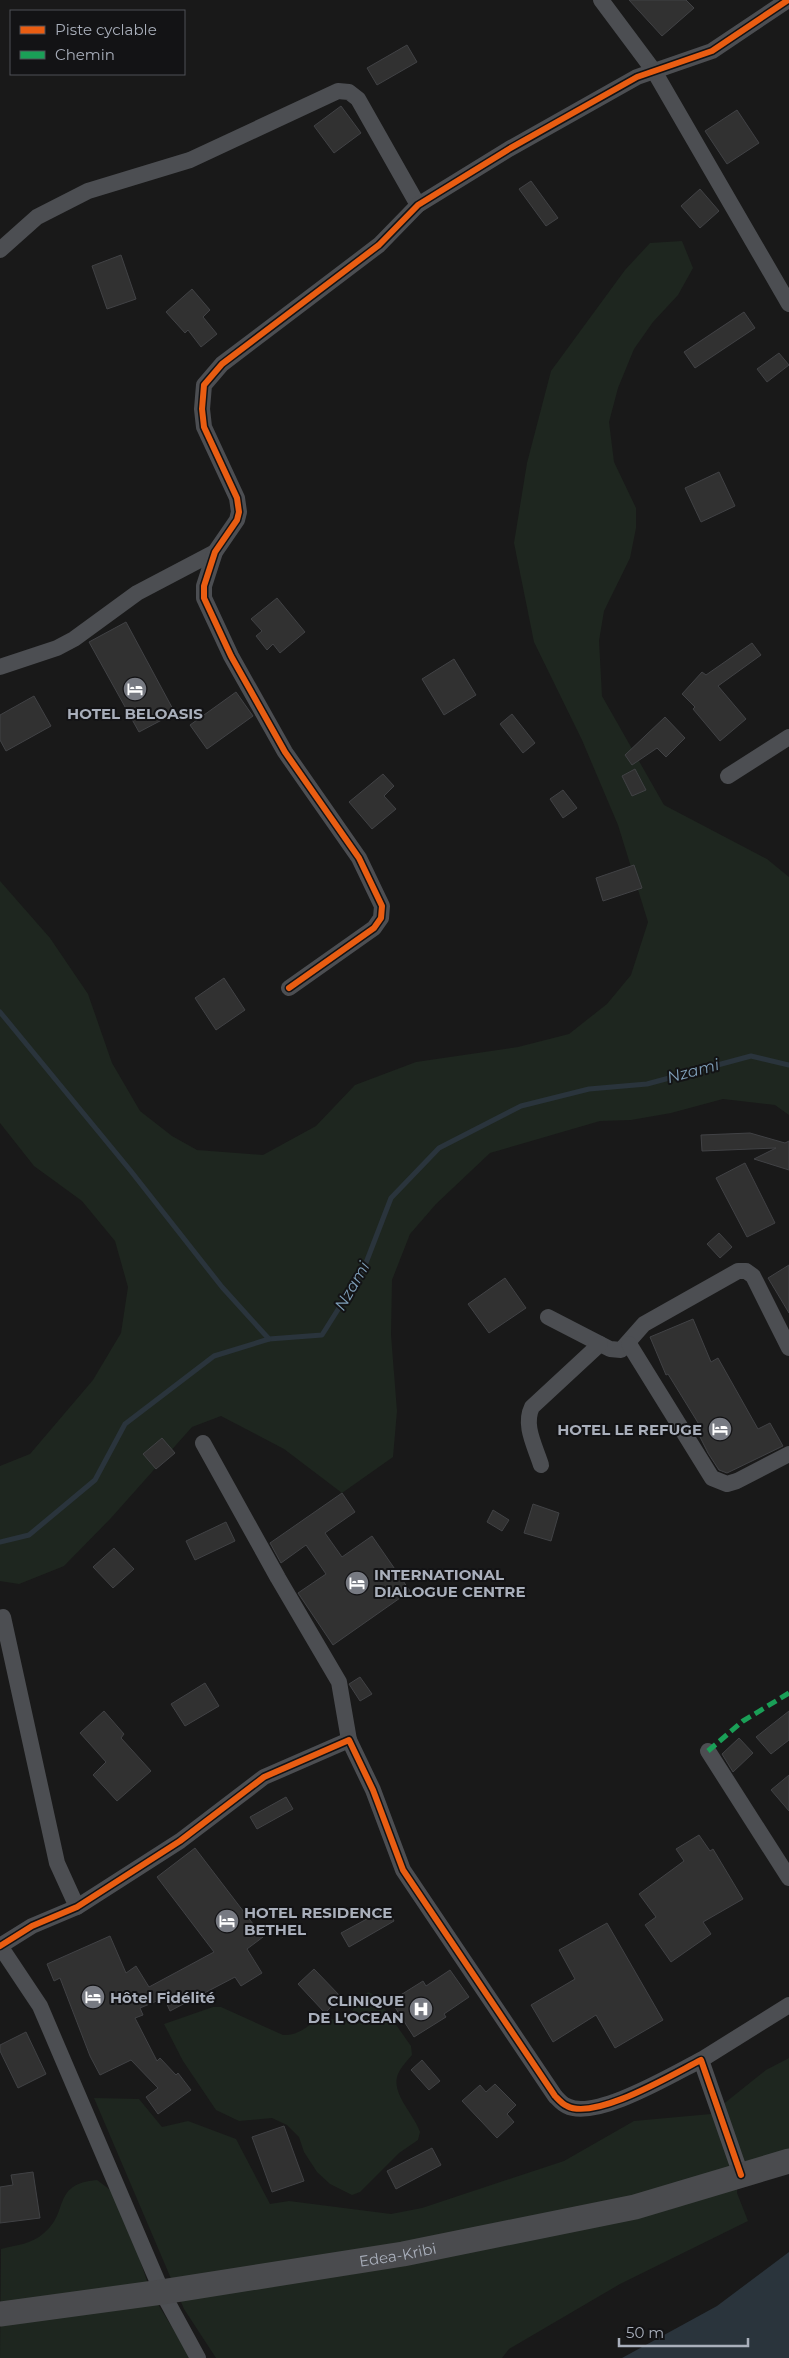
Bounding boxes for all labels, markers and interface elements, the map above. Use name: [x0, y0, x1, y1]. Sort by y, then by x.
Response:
legend: [10, 10, 185, 75]
text: Piste cyclable: [55, 20, 157, 39]
text: Chemin: [55, 45, 115, 64]
hotel icon: HOTEL BELOASIS: [122, 676, 148, 702]
place label: HOTEL BELOASIS: [67, 704, 203, 723]
water label: Nzami: [665, 1055, 722, 1087]
water label: Nzami: [330, 1258, 374, 1314]
hotel icon: HOTEL LE REFUGE: [707, 1416, 733, 1442]
place label: HOTEL LE REFUGE: [557, 1420, 702, 1439]
place label: INTERNATIONAL DIALOGUE CENTRE: [374, 1565, 525, 1601]
hotel icon: INTERNATIONAL DIALOGUE CENTRE: [344, 1570, 370, 1596]
place label: HOTEL RESIDENCE BETHEL: [244, 1903, 392, 1939]
hotel icon: HOTEL RESIDENCE BETHEL: [214, 1908, 240, 1934]
hotel icon: Hôtel Fidélité: [80, 1984, 106, 2010]
place label: Hôtel Fidélité: [110, 1988, 215, 2007]
place label: CLINIQUE DE L'OCEAN: [308, 1991, 404, 2027]
hospital icon: CLINIQUE DE L'OCEAN: [408, 1996, 434, 2022]
street label: Edea-Kribi: [357, 2238, 438, 2270]
scale bar: [619, 2316, 748, 2348]
text: 50 m: [626, 2323, 664, 2342]

